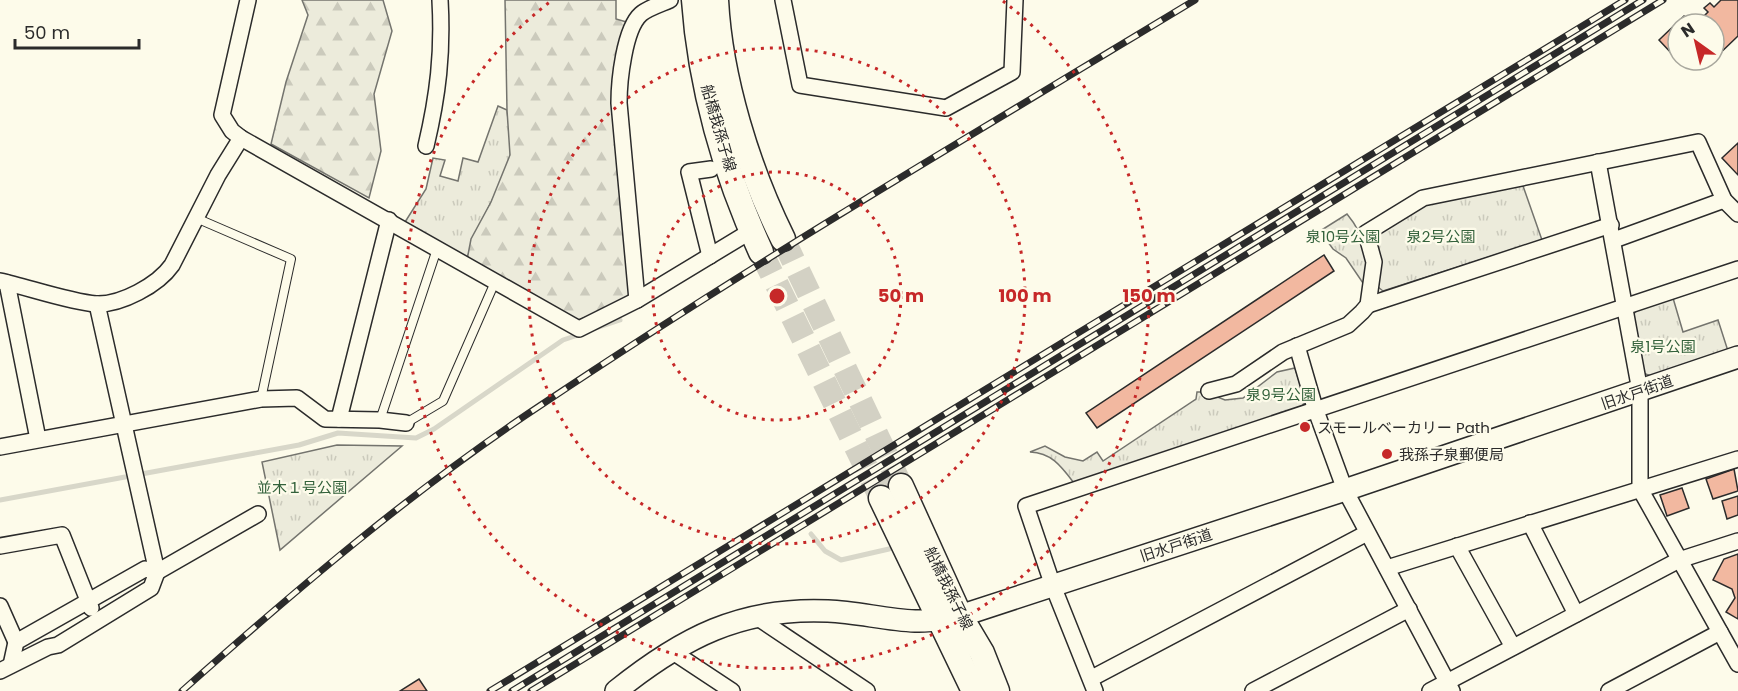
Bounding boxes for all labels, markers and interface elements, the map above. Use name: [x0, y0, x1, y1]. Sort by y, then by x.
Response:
scale bar: [15, 12, 140, 50]
north arrow: [1666, 12, 1726, 72]
text: N: [1676, 17, 1699, 43]
text: 50 m: [24, 20, 70, 45]
street label: 船橋我孫子線: [697, 82, 741, 174]
park label: 泉10号公園: [1306, 226, 1380, 247]
park label: 泉2号公園: [1407, 226, 1475, 247]
text: 50 m: [878, 283, 924, 308]
text: 100 m: [998, 283, 1052, 308]
text: 150 m: [1122, 283, 1176, 308]
centre of rings: [767, 286, 787, 306]
park label: 泉1号公園: [1631, 336, 1695, 357]
street label: 旧水戸街道: [1598, 370, 1676, 414]
park label: 泉9号公園: [1246, 384, 1316, 405]
place label: スモールベーカリー Path: [1317, 417, 1490, 438]
marker: スモールベーカリー Path: [1298, 420, 1312, 434]
place label: 我孫子泉郵便局: [1399, 444, 1504, 465]
marker: 我孫子泉郵便局: [1380, 447, 1394, 461]
park label: 並木１号公園: [257, 477, 347, 498]
street label: 旧水戸街道: [1137, 523, 1215, 567]
street label: 船橋我孫子線: [920, 543, 978, 633]

